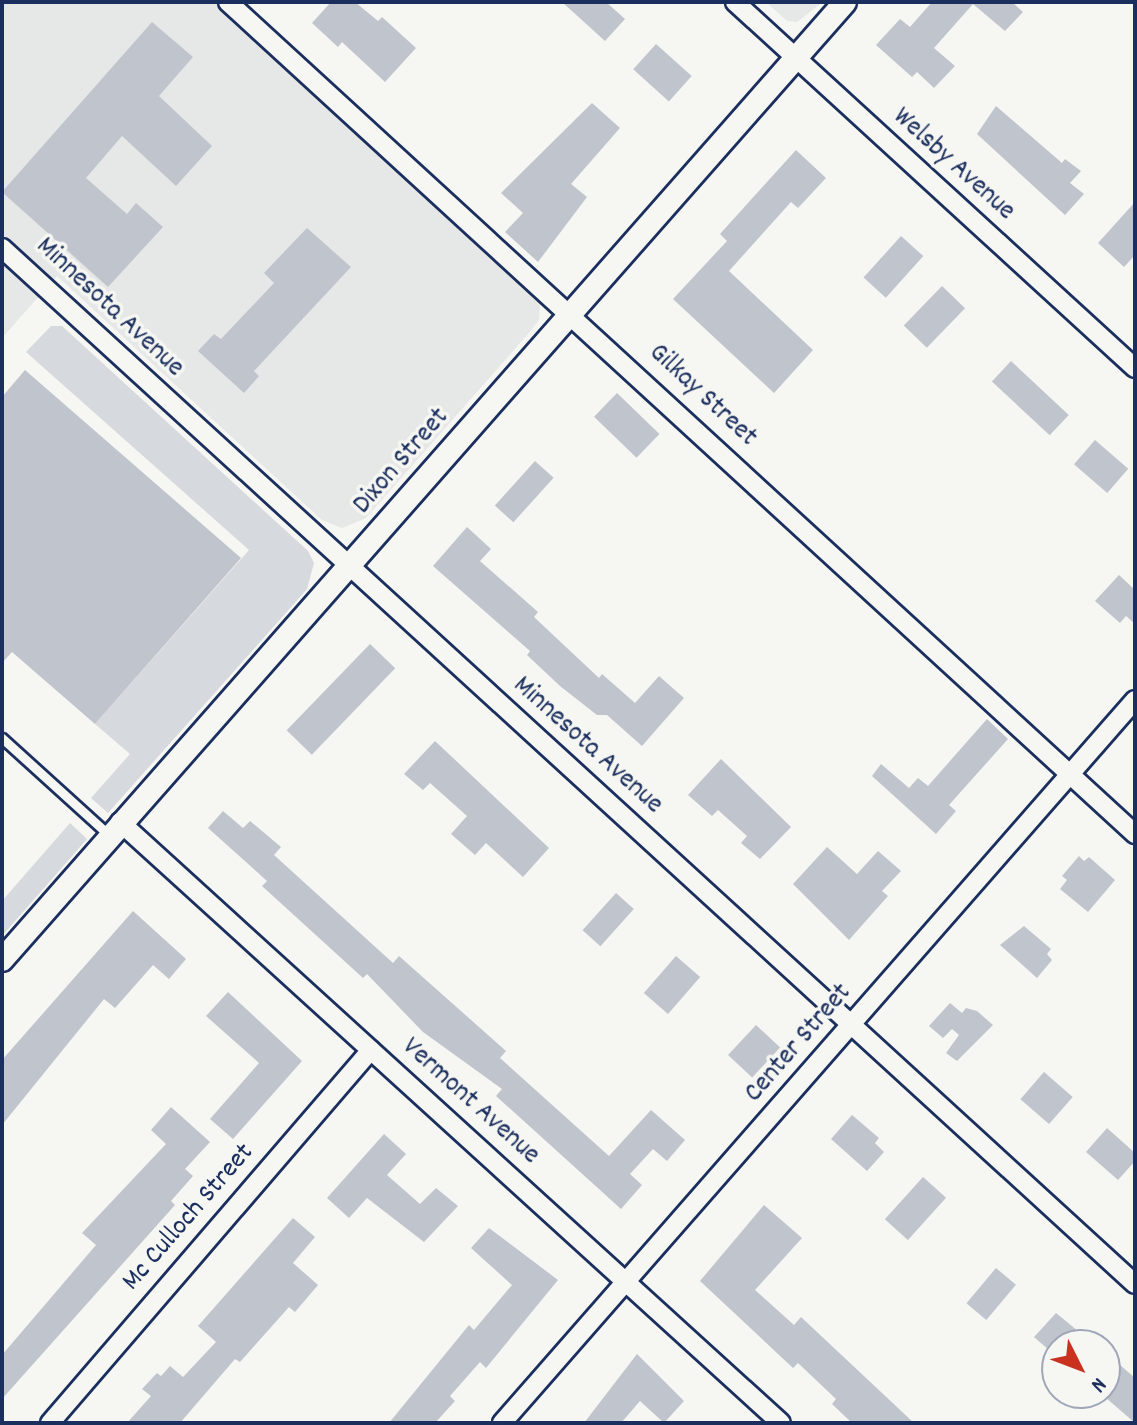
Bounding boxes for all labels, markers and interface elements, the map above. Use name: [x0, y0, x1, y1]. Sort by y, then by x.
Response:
street label: Welsby Avenue: [885, 101, 1021, 229]
street label: Minnesota Avenue: [28, 231, 190, 385]
street label: Gilkay Street: [641, 337, 763, 455]
street label: Dixon Street: [347, 402, 457, 522]
street label: Minnesota Avenue: [505, 670, 669, 822]
street label: Center Street: [738, 978, 860, 1110]
street label: Vermont Avenue: [394, 1031, 546, 1173]
street label: Mc Culloch Street: [116, 1137, 262, 1299]
north arrow: [1041, 1329, 1121, 1409]
text: N: [1083, 1370, 1113, 1398]

